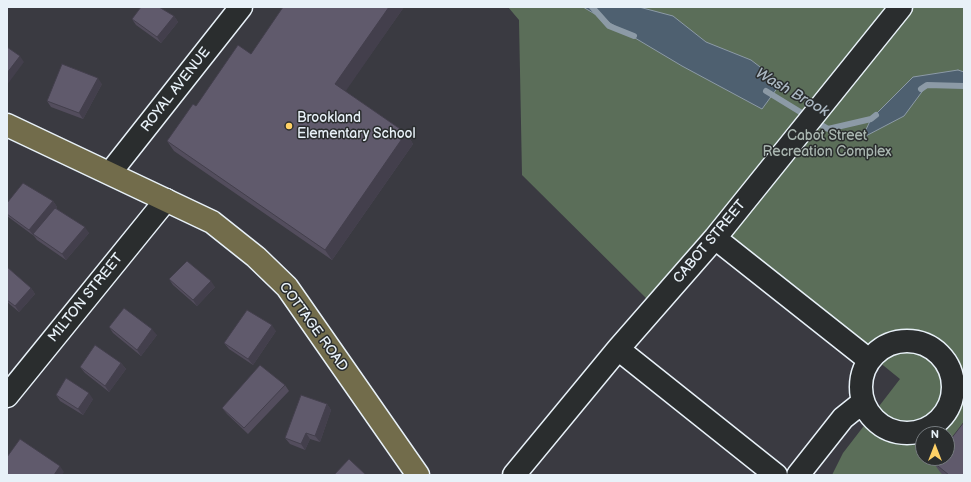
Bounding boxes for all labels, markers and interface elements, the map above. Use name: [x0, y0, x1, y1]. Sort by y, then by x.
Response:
street label: ROYAL AVENUE: [138, 44, 214, 136]
water label: Wash Brook: [752, 65, 832, 121]
place label: Brookland Elementary School: [297, 110, 416, 142]
marker: Brookland Elementary School: [284, 121, 294, 131]
park label: Cabot Street Recreation Complex: [762, 128, 892, 160]
street label: CABOT STREET: [670, 197, 750, 287]
street label: MILTON STREET: [45, 250, 127, 346]
street label: COTTAGE ROAD: [275, 279, 351, 375]
north arrow: [915, 426, 955, 466]
text: N: [931, 428, 939, 441]

